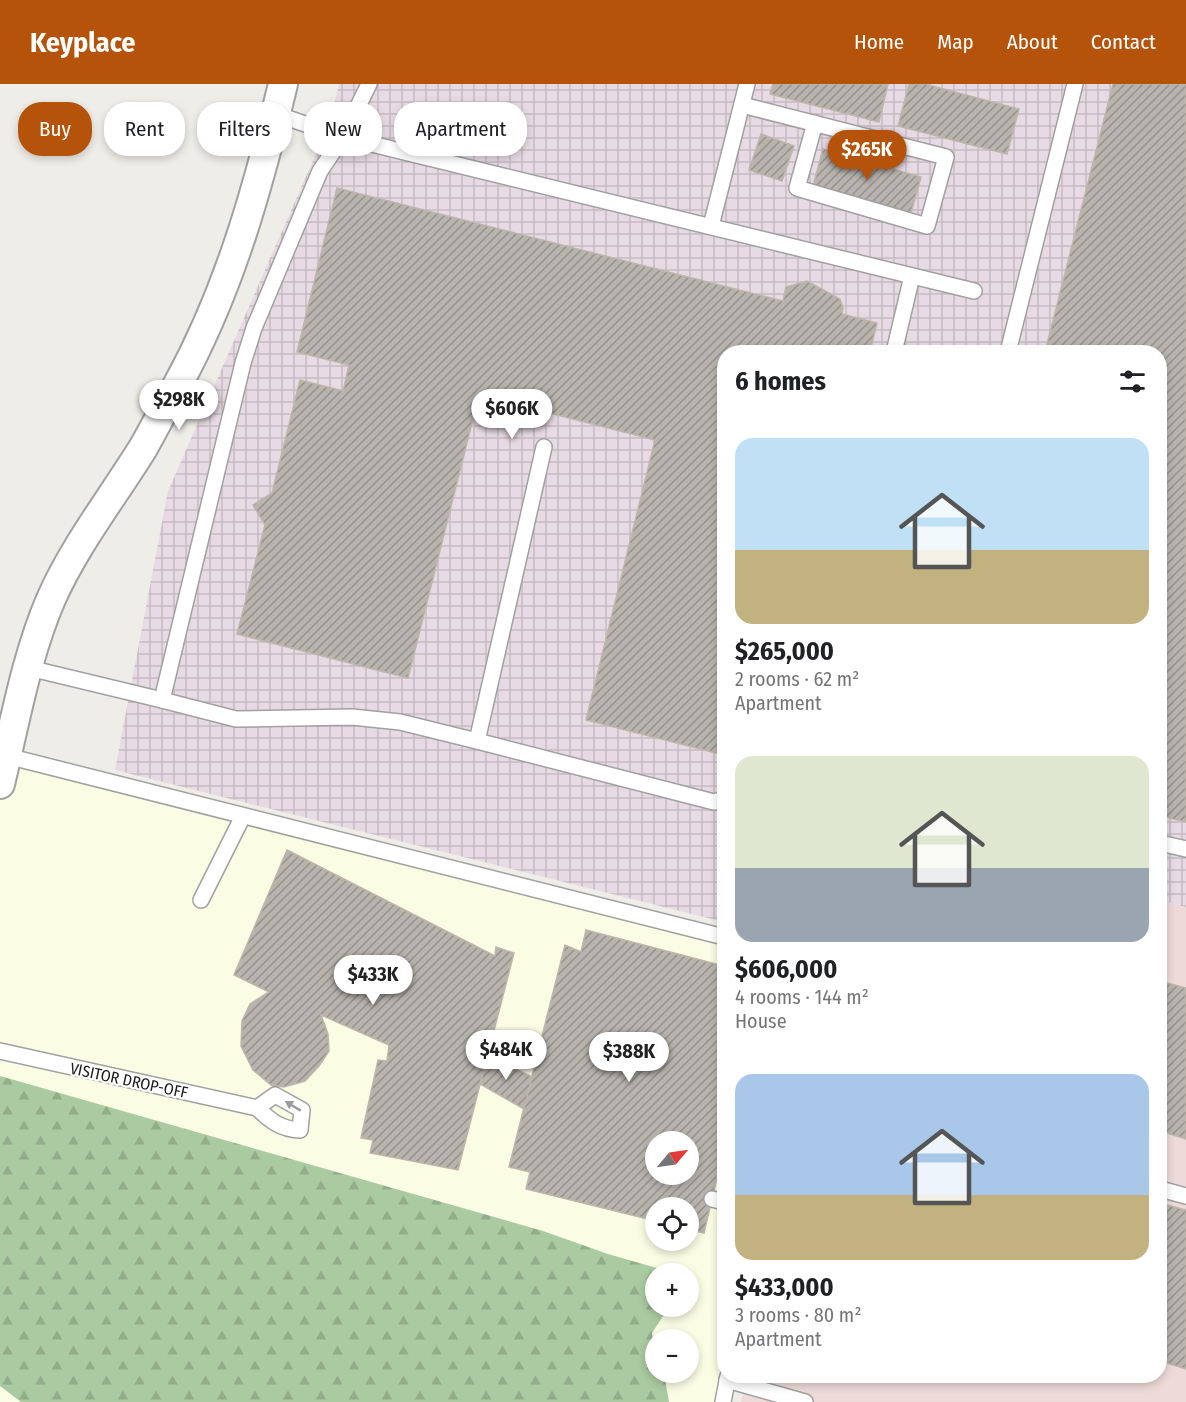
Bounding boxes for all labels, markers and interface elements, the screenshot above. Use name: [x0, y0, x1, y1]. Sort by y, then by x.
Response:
text: Keyplace: [30, 26, 136, 59]
text: Home: [854, 29, 904, 55]
text: Map: [937, 29, 974, 55]
text: About: [1007, 29, 1058, 55]
text: Contact: [1091, 29, 1156, 55]
chip: Buy: [18, 102, 92, 156]
chip: Rent: [104, 102, 185, 156]
chip: Filters: [197, 102, 292, 156]
chip: New: [304, 102, 382, 156]
chip: Apartment: [394, 102, 527, 156]
pin: $265K: [825, 130, 909, 181]
text: $265K: [842, 137, 892, 161]
icon: filters: [1116, 365, 1149, 398]
text: 6 homes: [735, 366, 826, 397]
pin: $298K: [137, 380, 221, 431]
text: $298K: [153, 387, 205, 411]
pin: $606K: [470, 389, 554, 440]
text: $606K: [485, 396, 539, 420]
icon: home: [888, 477, 996, 585]
text: $265,000: [735, 636, 834, 667]
text: 2 rooms · 62 m²: [735, 667, 859, 691]
text: Apartment: [735, 691, 822, 715]
icon: home: [888, 795, 996, 903]
text: $606,000: [735, 954, 837, 985]
pin: $433K: [331, 955, 415, 1006]
text: $433K: [348, 962, 398, 986]
text: 4 rooms · 144 m²: [735, 985, 869, 1009]
text: House: [735, 1009, 787, 1033]
pin: $484K: [464, 1030, 548, 1081]
pin: $388K: [587, 1032, 671, 1083]
text: $484K: [480, 1037, 532, 1061]
text: $388K: [603, 1039, 655, 1063]
street label: VISITOR DROP-OFF: [68, 1059, 189, 1102]
one-way arrow: [285, 1100, 301, 1111]
icon: home: [888, 1113, 996, 1221]
north arrow: [645, 1131, 699, 1185]
map controls: [645, 1131, 699, 1383]
button: locate: [645, 1197, 699, 1251]
button: +: [645, 1263, 699, 1317]
text: $433,000: [735, 1272, 834, 1303]
text: 3 rooms · 80 m²: [735, 1303, 861, 1327]
text: Apartment: [735, 1327, 822, 1351]
button: −: [645, 1329, 699, 1383]

